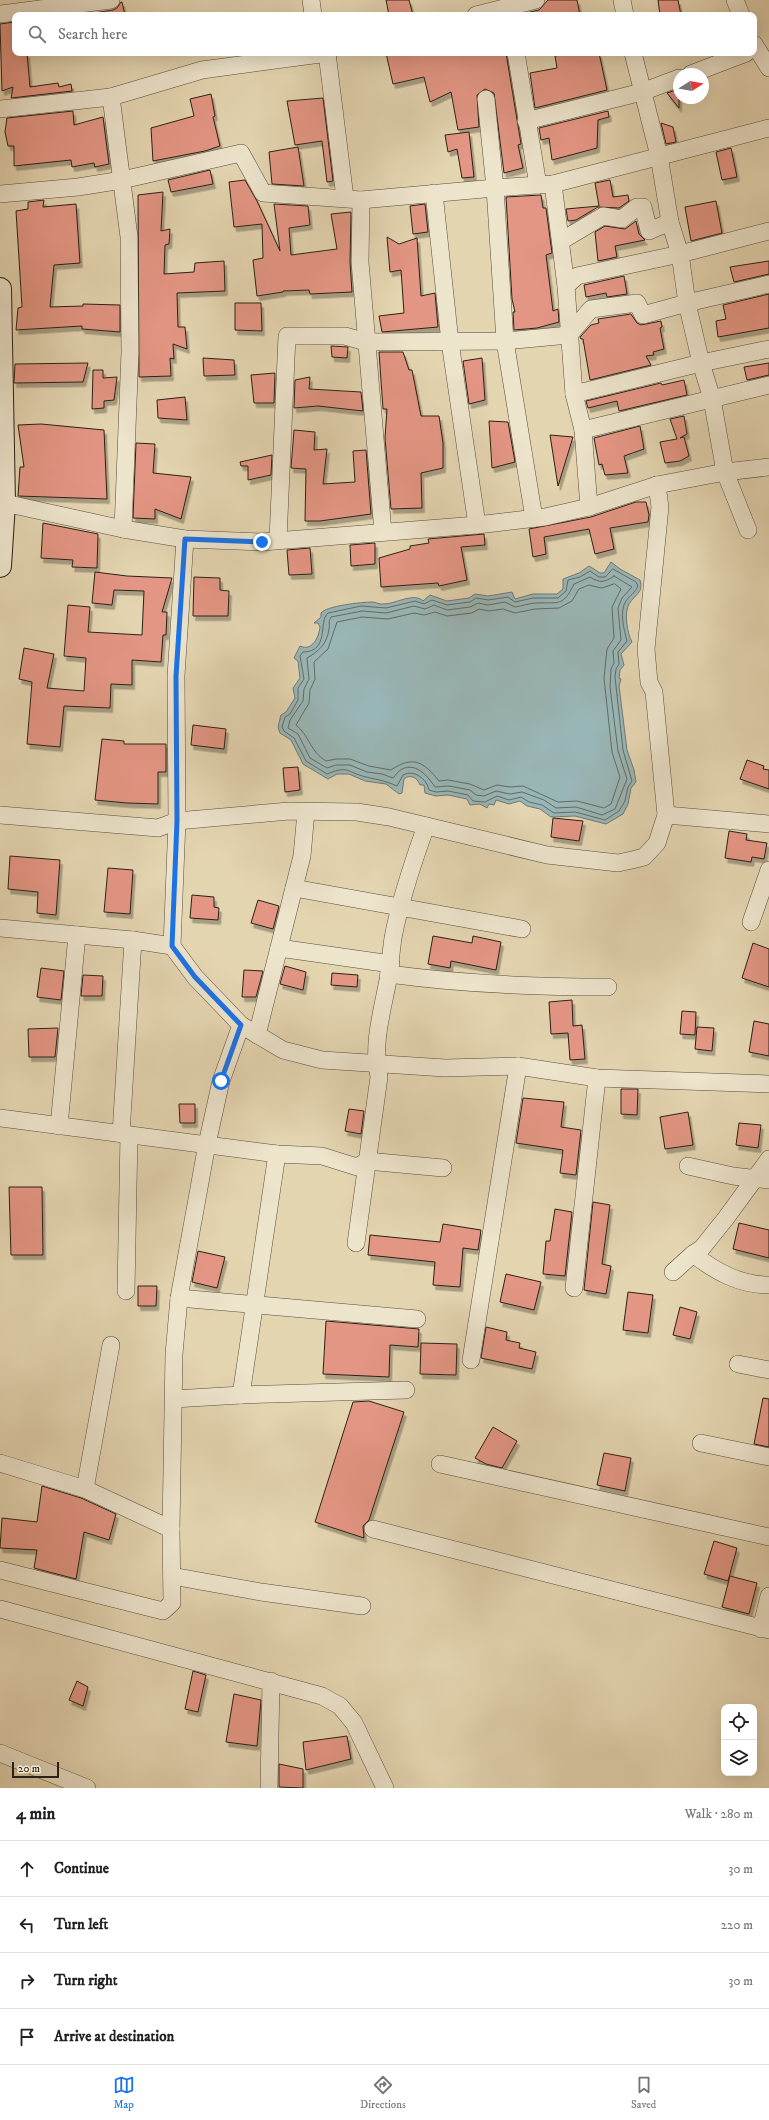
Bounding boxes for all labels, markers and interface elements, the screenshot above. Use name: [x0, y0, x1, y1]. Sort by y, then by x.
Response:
search box: [12, 12, 757, 56]
icon: search: [26, 23, 48, 45]
text: Search here: [58, 25, 127, 44]
north arrow: [673, 68, 709, 104]
route end: [253, 533, 271, 551]
route start: [212, 1072, 230, 1090]
map controls: [721, 1704, 757, 1776]
button: locate: [721, 1704, 757, 1740]
button: layers: [721, 1740, 757, 1776]
scale bar: [12, 1760, 59, 1779]
text: 20 m: [18, 1762, 40, 1776]
text: 4 min: [16, 1803, 55, 1825]
text: Walk · 280 m: [685, 1806, 753, 1822]
icon: ahead: [16, 1858, 38, 1880]
text: Continue: [54, 1859, 109, 1878]
text: 30 m: [729, 1861, 753, 1877]
icon: left: [16, 1914, 38, 1936]
text: Turn left: [54, 1915, 108, 1934]
text: 220 m: [721, 1917, 753, 1933]
icon: right: [16, 1970, 38, 1992]
text: Turn right: [54, 1971, 117, 1990]
text: 30 m: [729, 1973, 753, 1989]
icon: arrive: [16, 2026, 38, 2048]
text: Arrive at destination: [54, 2027, 174, 2046]
tab: Map: [113, 2074, 135, 2112]
tab: Directions: [360, 2074, 406, 2112]
tab: Saved: [631, 2074, 656, 2112]

